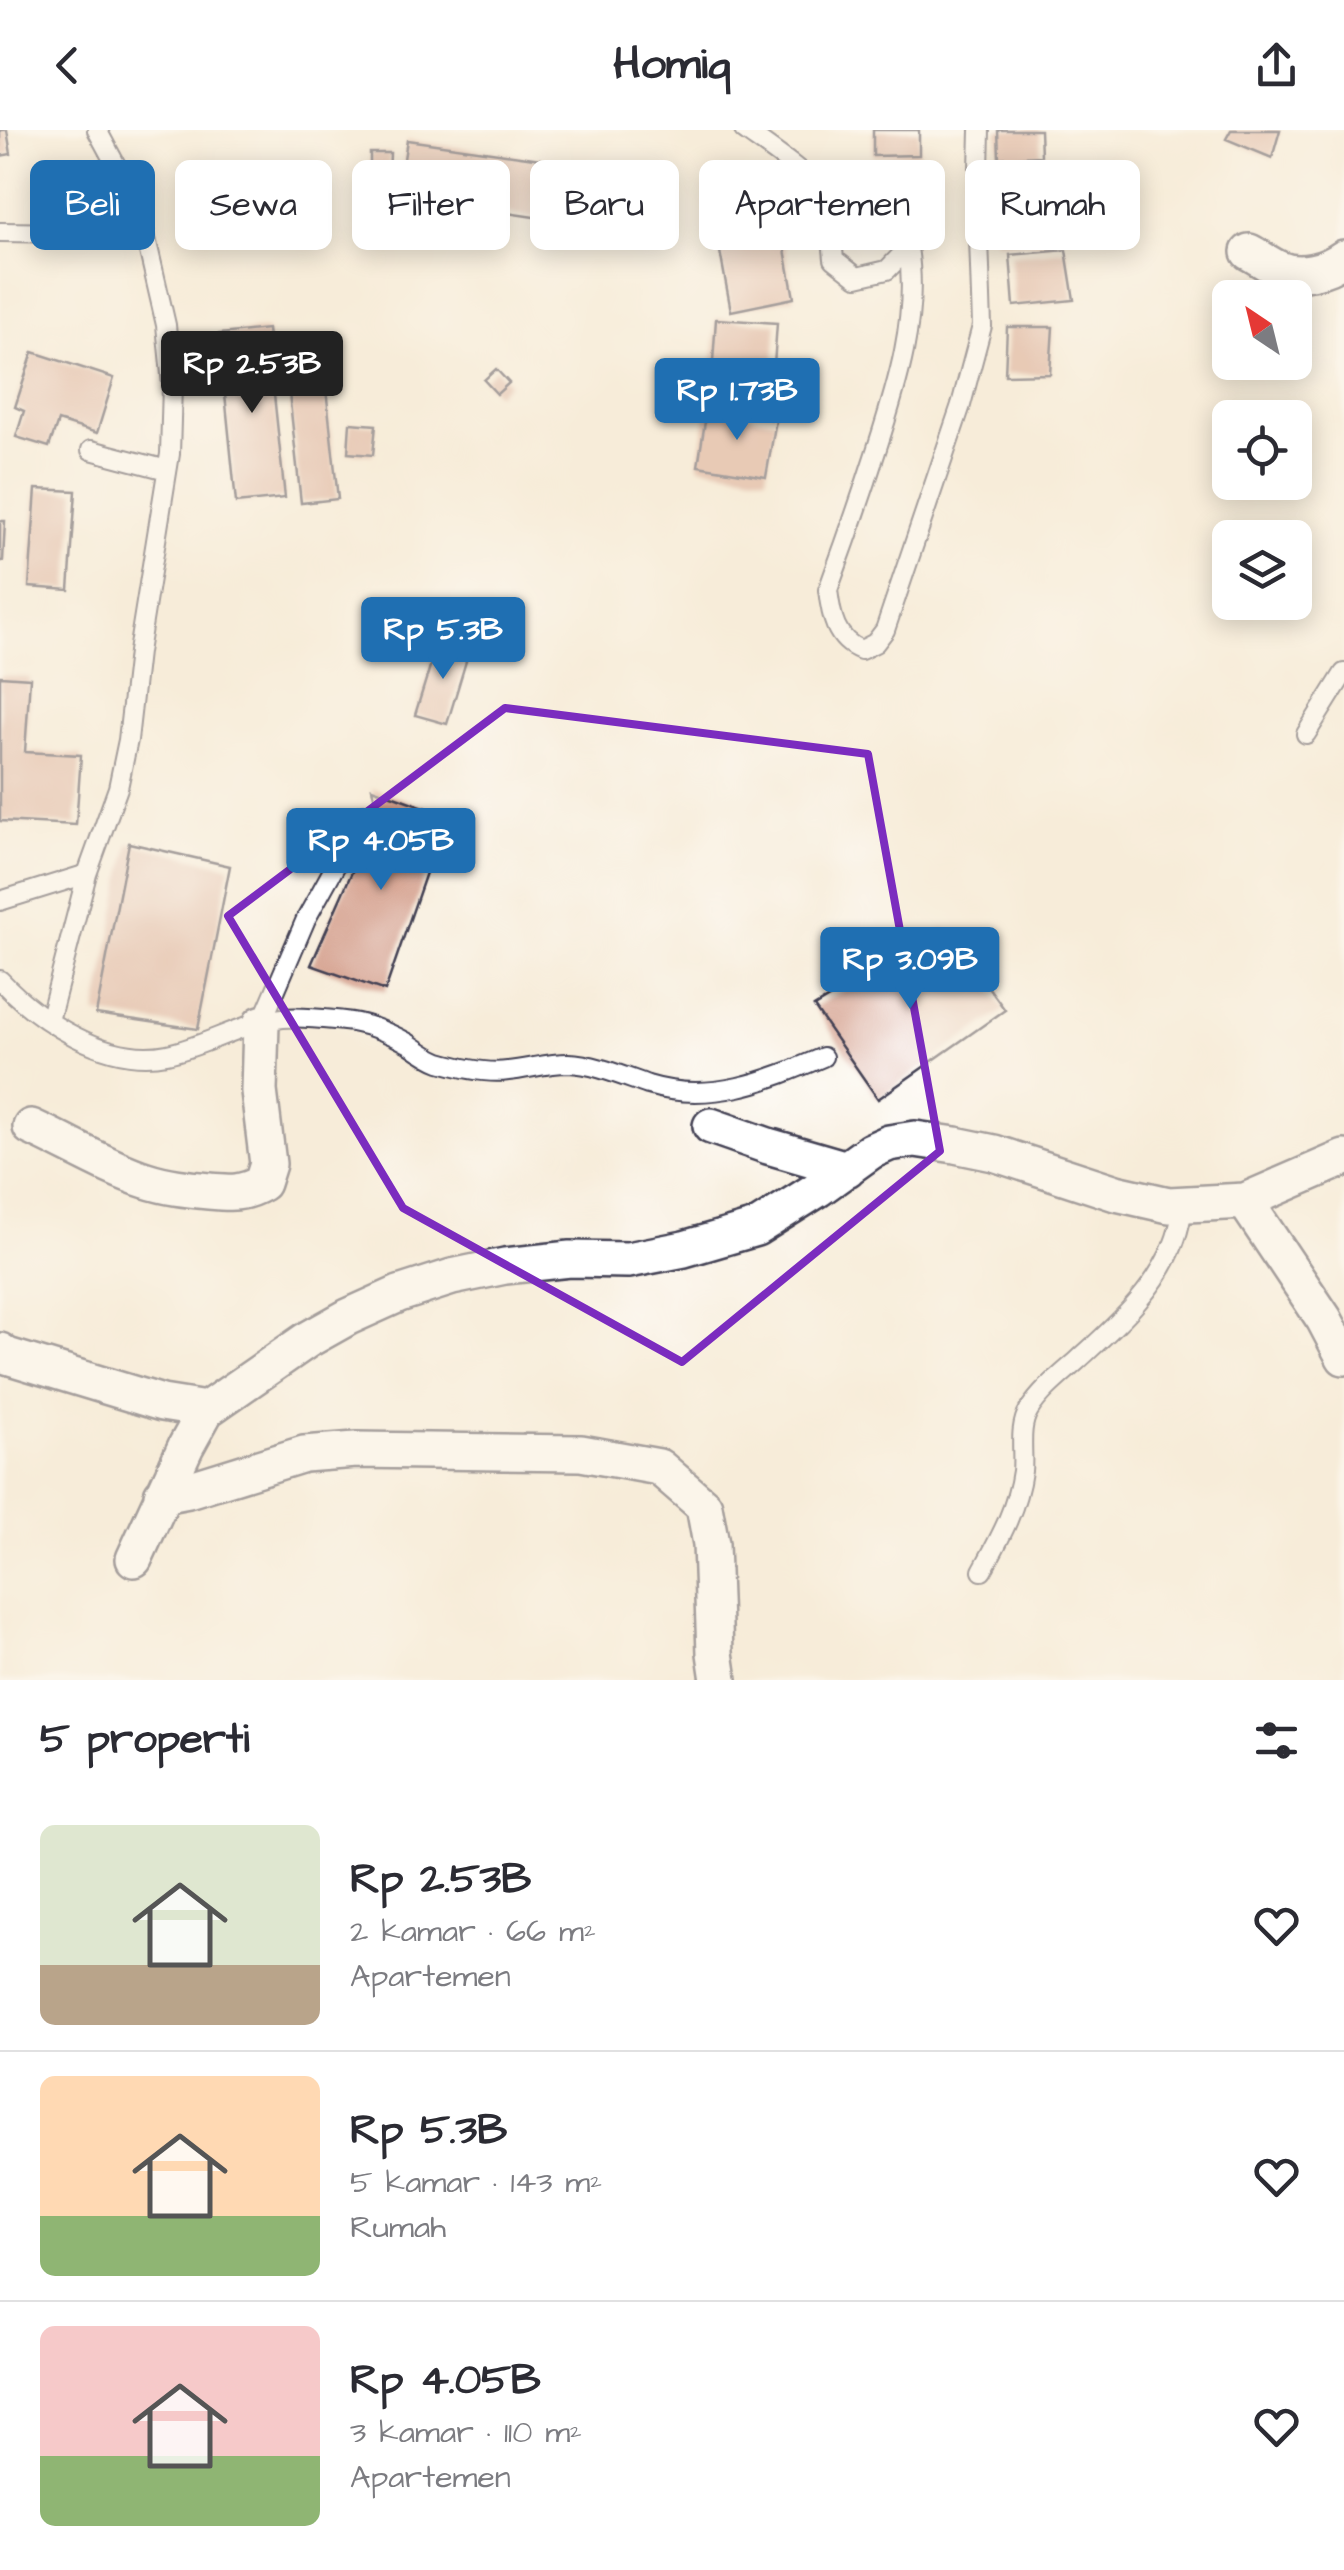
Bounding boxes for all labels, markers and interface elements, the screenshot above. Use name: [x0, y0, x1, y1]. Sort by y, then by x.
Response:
text: Homiq: [613, 34, 731, 96]
icon: back: [40, 38, 95, 93]
icon: share: [1249, 38, 1304, 93]
chip: Beli: [30, 160, 155, 250]
chip: Sewa: [175, 160, 332, 250]
chip: Filter: [352, 160, 510, 250]
chip: Baru: [530, 160, 679, 250]
chip: Apartemen: [699, 160, 945, 250]
chip: Rumah: [965, 160, 1140, 250]
north arrow: [1212, 280, 1312, 380]
map controls: [1212, 280, 1312, 620]
pin: Rp 2.53B: [149, 331, 355, 416]
text: Rp 2.53B: [183, 341, 321, 386]
pin: Rp 1.73B: [634, 358, 840, 443]
text: Rp 1.73B: [677, 368, 797, 413]
button: locate: [1212, 400, 1312, 500]
button: layers: [1212, 520, 1312, 620]
pin: Rp 5.3B: [351, 597, 535, 682]
text: Rp 5.3B: [383, 607, 503, 652]
pin: Rp 4.05B: [278, 808, 484, 893]
text: Rp 4.05B: [308, 818, 454, 863]
pin: Rp 3.09B: [807, 927, 1013, 1012]
text: Rp 3.09B: [842, 937, 978, 982]
text: 5 properti: [40, 1711, 249, 1769]
icon: filters: [1249, 1713, 1304, 1768]
text: Rp 2.53B: [350, 1851, 531, 1909]
icon: home: [120, 1865, 240, 1985]
icon: heart: [1249, 1898, 1304, 1953]
text: 2 kamar · 66 m²: [350, 1909, 596, 1954]
text: Apartemen: [350, 1954, 511, 1999]
text: Rp 5.3B: [350, 2102, 507, 2160]
icon: home: [120, 2116, 240, 2236]
icon: heart: [1249, 2149, 1304, 2204]
text: 5 kamar · 143 m²: [350, 2160, 602, 2205]
text: Rumah: [350, 2205, 446, 2250]
text: Rp 4.05B: [350, 2352, 541, 2410]
icon: home: [120, 2366, 240, 2486]
icon: heart: [1249, 2399, 1304, 2454]
text: 3 kamar · 110 m²: [350, 2410, 582, 2455]
text: Apartemen: [350, 2455, 511, 2500]

